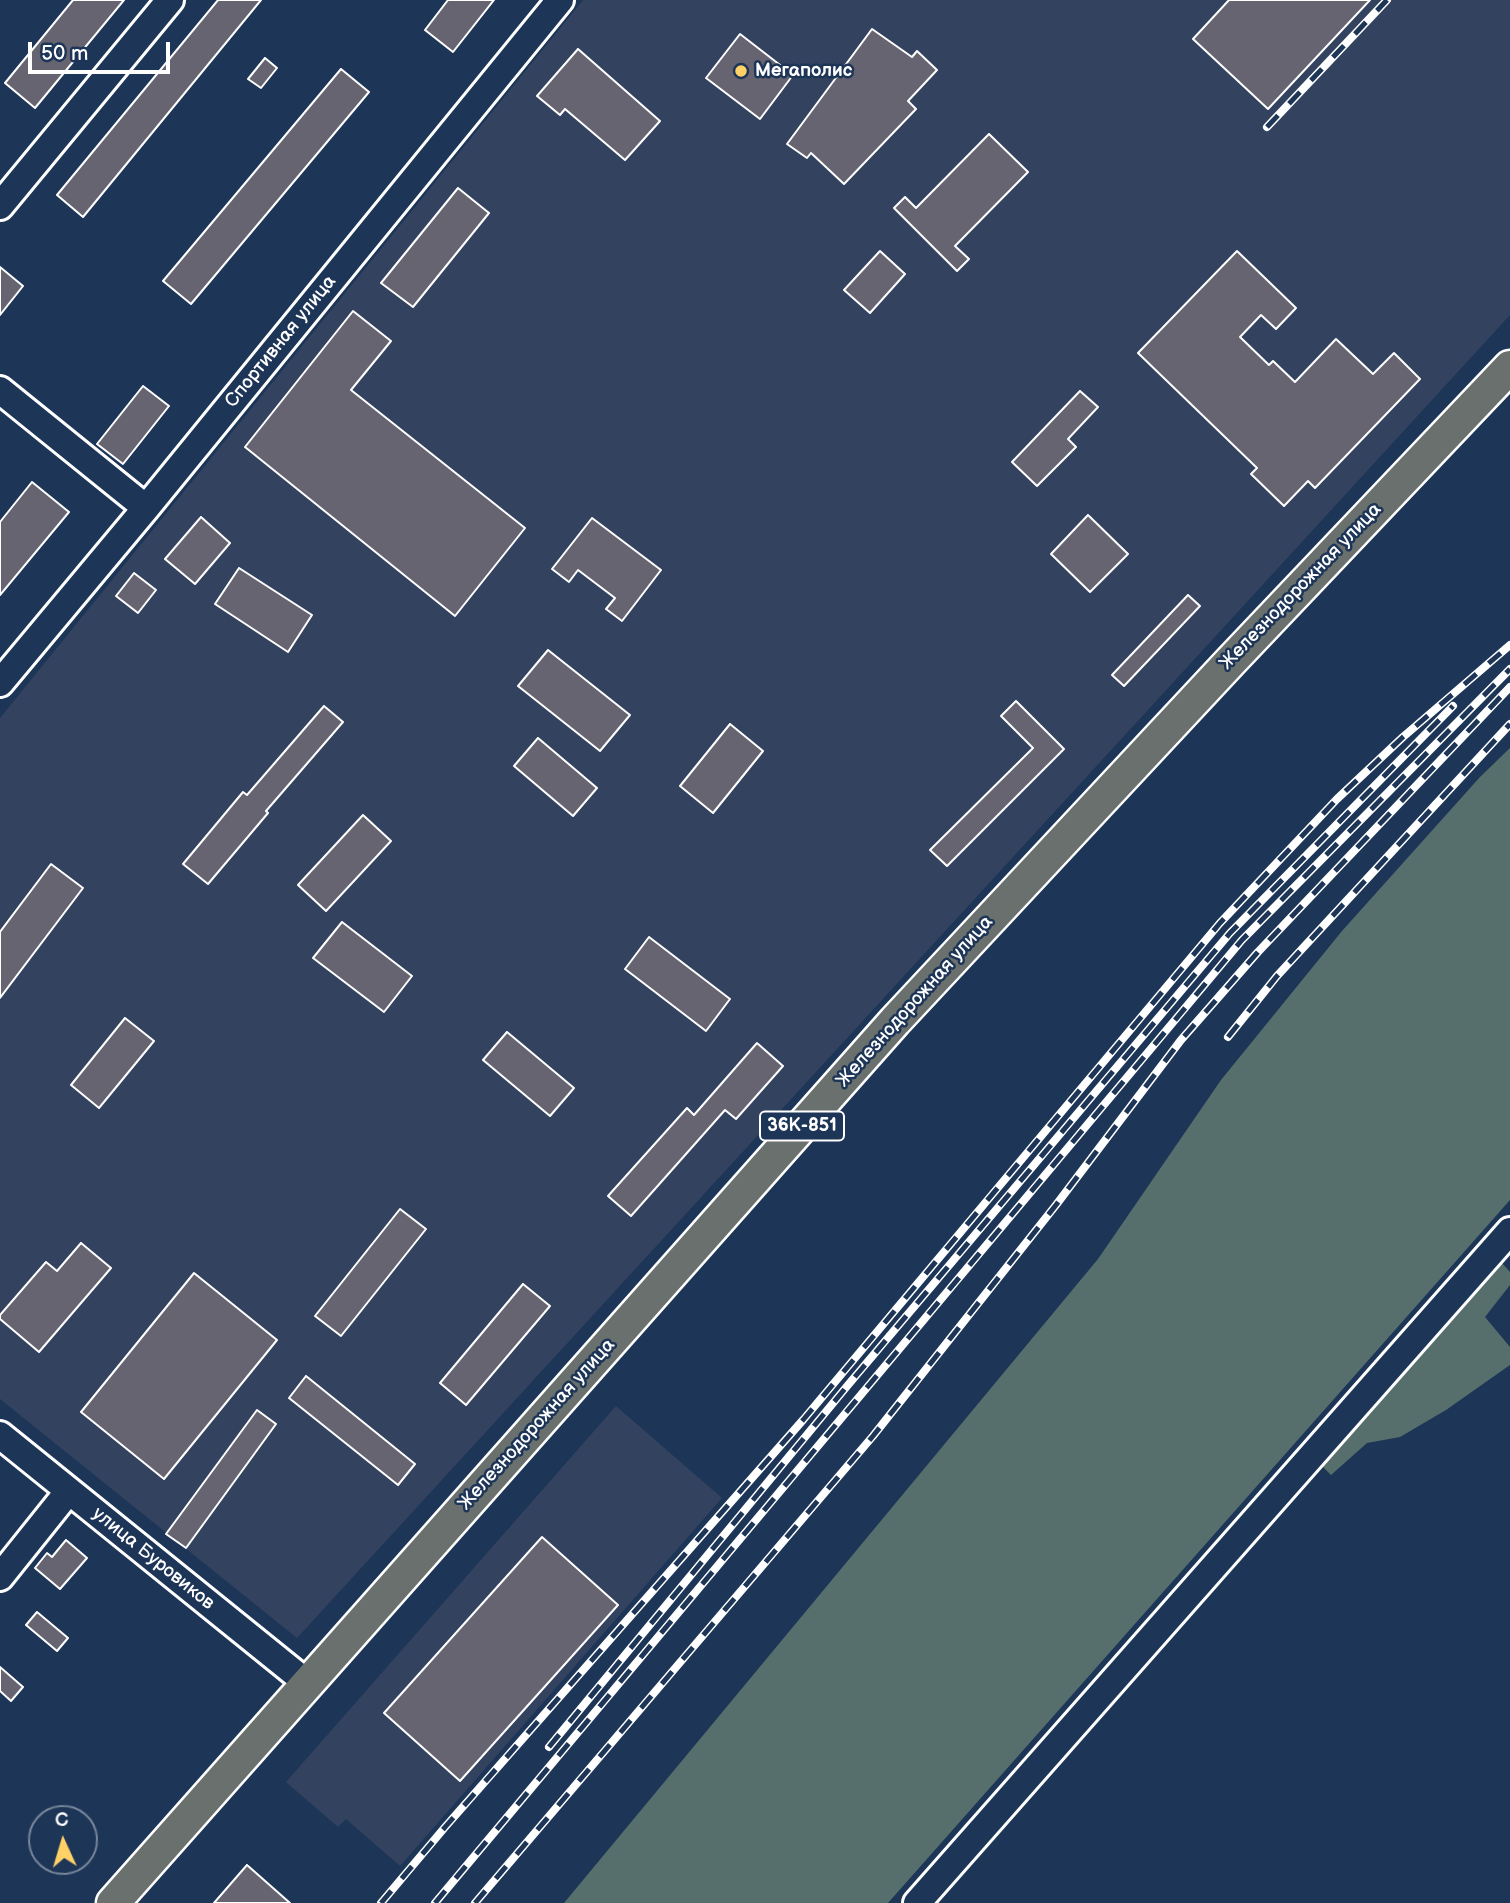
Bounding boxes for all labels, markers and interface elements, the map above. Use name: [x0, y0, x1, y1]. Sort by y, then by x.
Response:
scale bar: [32, 28, 173, 72]
text: 50 m: [41, 41, 88, 66]
place label: Мегаполис: [755, 60, 852, 82]
marker: Мегаполис: [733, 63, 749, 79]
street label: Спортивная улица: [221, 271, 341, 413]
street label: Железнодорожная улица: [1215, 499, 1387, 675]
street label: Железнодорожная улица: [832, 911, 998, 1093]
road number: 36К-851: [760, 1112, 844, 1140]
street label: Железнодорожная улица: [454, 1334, 620, 1516]
street label: улица Буровиков: [87, 1503, 219, 1615]
north arrow: [28, 1805, 98, 1875]
text: С: [54, 1809, 69, 1832]

